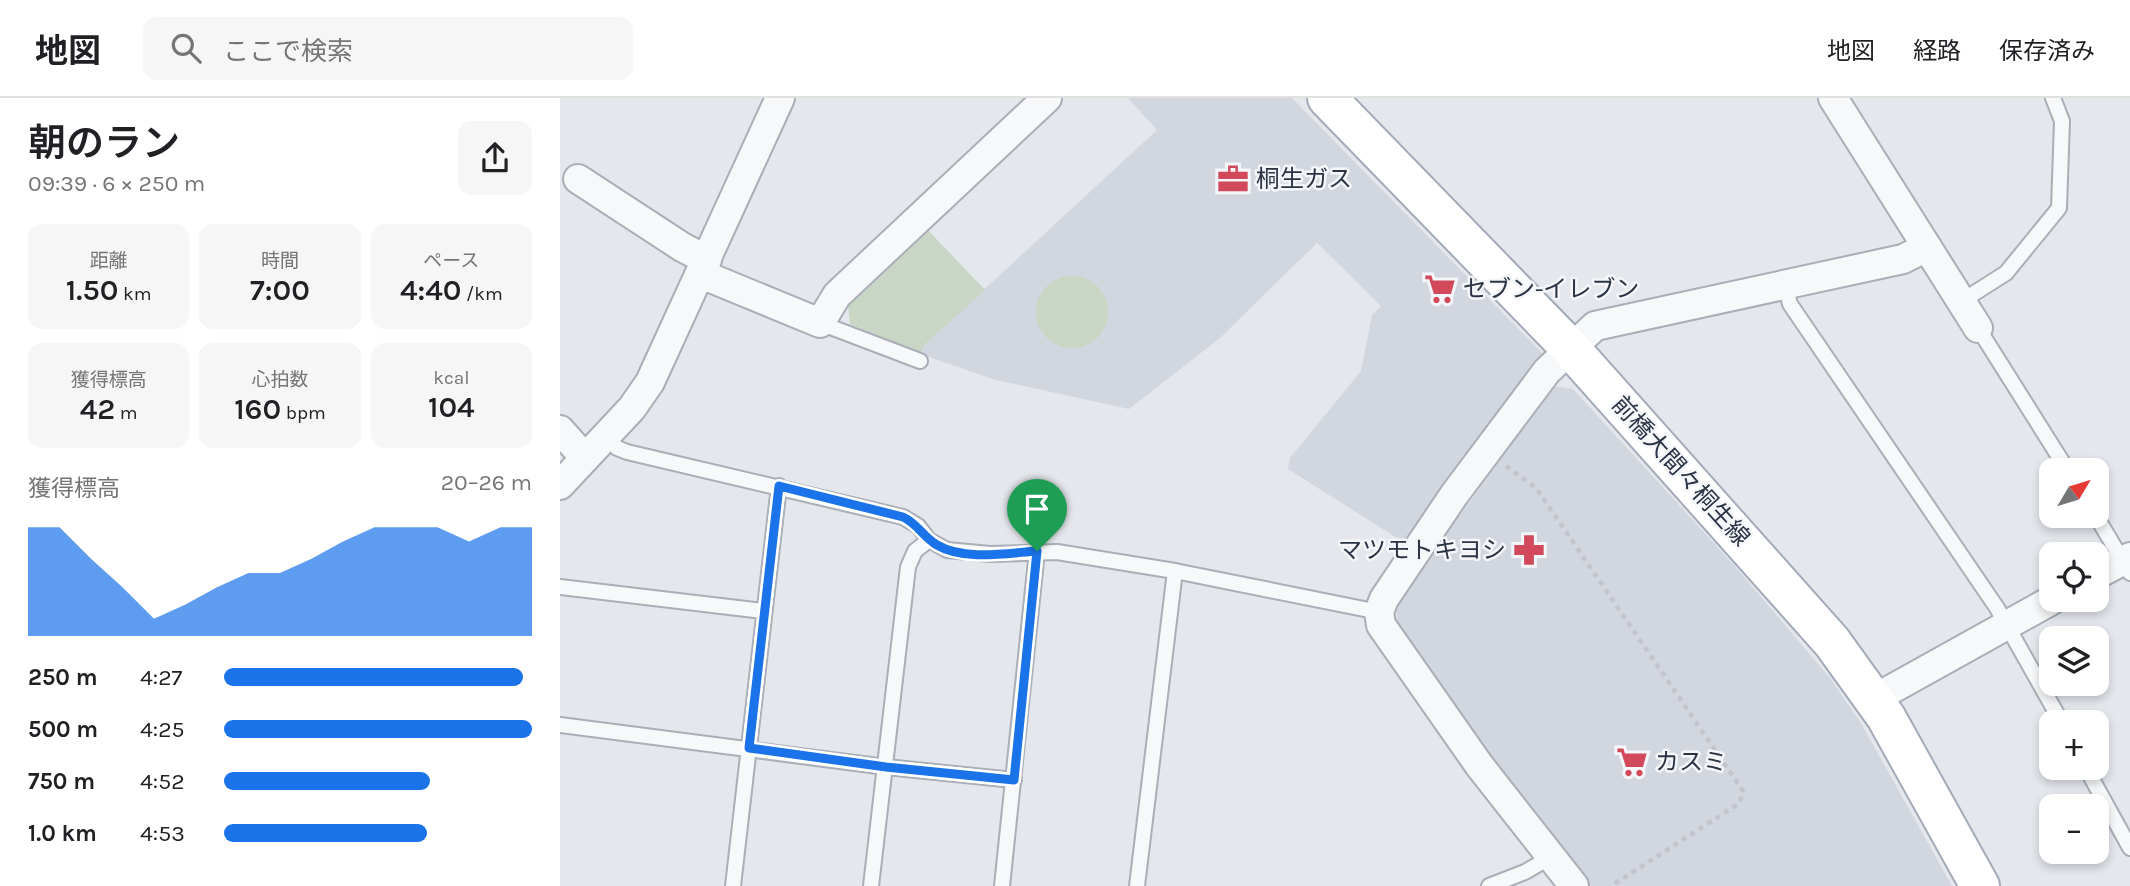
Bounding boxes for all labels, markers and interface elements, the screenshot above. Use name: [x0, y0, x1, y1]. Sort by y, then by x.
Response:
search box: [143, 17, 633, 80]
icon: search: [167, 29, 205, 67]
text: 地図: [35, 32, 101, 70]
text: ここで検索: [223, 36, 353, 67]
text: 地図: [1827, 37, 1875, 65]
text: 経路: [1913, 37, 1961, 65]
text: 保存済み: [1999, 37, 2095, 65]
text: 朝のラン: [28, 121, 180, 166]
button: share: [458, 121, 532, 195]
office icon: 桐生ガス: [1216, 162, 1250, 196]
place label: 桐生ガス: [1256, 165, 1352, 193]
text: 09:39 · 6 × 250 m: [28, 170, 205, 197]
text: 距離: [90, 250, 128, 272]
text: 時間: [261, 250, 299, 272]
text: ペース: [423, 250, 479, 272]
text: 1.50: [66, 272, 118, 308]
text: 7:00: [250, 272, 310, 308]
text: 4:40: [400, 272, 461, 308]
supermarket icon: セブン-イレブン: [1423, 272, 1457, 306]
place label: セブン-イレブン: [1463, 275, 1639, 303]
text: km: [118, 283, 151, 305]
text: /km: [461, 283, 503, 305]
text: kcal: [433, 367, 469, 389]
text: 獲得標高: [71, 369, 147, 391]
text: 心拍数: [251, 369, 309, 391]
text: 104: [428, 389, 475, 425]
street label: 前橋大間々桐生線: [1606, 390, 1756, 552]
text: 42: [80, 391, 115, 427]
text: 160: [234, 391, 281, 427]
text: m: [115, 402, 138, 424]
text: bpm: [281, 402, 326, 424]
north arrow: [2039, 458, 2109, 528]
map controls: [2039, 458, 2109, 864]
text: 20–26 m: [441, 469, 532, 496]
text: 獲得標高: [28, 475, 120, 502]
pin: [1007, 479, 1067, 551]
icon: arrive: [1018, 490, 1056, 528]
pharmacy icon: マツモトキヨシ: [1512, 533, 1546, 567]
place label: マツモトキヨシ: [1338, 536, 1506, 564]
button: locate: [2039, 542, 2109, 612]
button: layers: [2039, 626, 2109, 696]
text: 250 m: [28, 664, 98, 691]
text: 4:27: [140, 664, 182, 691]
button: +: [2039, 710, 2109, 780]
text: 500 m: [28, 716, 98, 743]
text: 4:25: [140, 716, 184, 743]
supermarket icon: カスミ: [1615, 745, 1649, 779]
place label: カスミ: [1655, 748, 1727, 776]
text: 750 m: [28, 768, 95, 795]
text: 4:52: [140, 768, 184, 795]
button: −: [2039, 794, 2109, 864]
text: 1.0 km: [28, 820, 97, 847]
text: 4:53: [140, 820, 185, 847]

